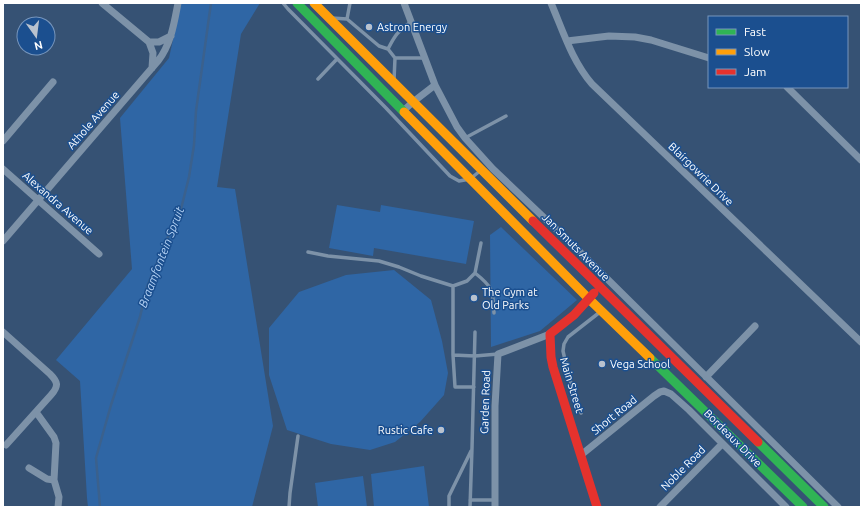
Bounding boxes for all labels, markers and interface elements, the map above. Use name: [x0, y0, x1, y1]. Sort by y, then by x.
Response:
north arrow: [16, 16, 56, 56]
legend: [708, 16, 848, 88]
place label: Astron Energy: [377, 21, 448, 33]
marker: Astron Energy: [364, 22, 374, 32]
text: Fast: [744, 25, 766, 38]
text: N: [33, 39, 44, 53]
text: Slow: [744, 45, 770, 58]
text: Jam: [744, 65, 766, 78]
street label: Athole Avenue: [65, 89, 121, 151]
street label: Blairgowrie Drive: [666, 140, 736, 208]
street label: Alexandra Avenue: [20, 169, 96, 237]
water label: Braamfontein Spruit: [136, 205, 186, 309]
street label: Jan Smuts Avenue: [540, 211, 612, 283]
place label: The Gym at Old Parks: [482, 286, 538, 311]
marker: The Gym at Old Parks: [469, 293, 479, 303]
street label: Main Street: [558, 356, 586, 415]
place label: Vega School: [610, 358, 670, 370]
marker: Vega School: [597, 359, 607, 369]
street label: Garden Road: [478, 370, 492, 434]
street label: Short Road: [589, 393, 639, 437]
street label: Bordeaux Drive: [702, 407, 764, 469]
place label: Rustic Cafe: [378, 424, 433, 436]
marker: Rustic Cafe: [436, 425, 446, 435]
street label: Noble Road: [658, 443, 708, 493]

